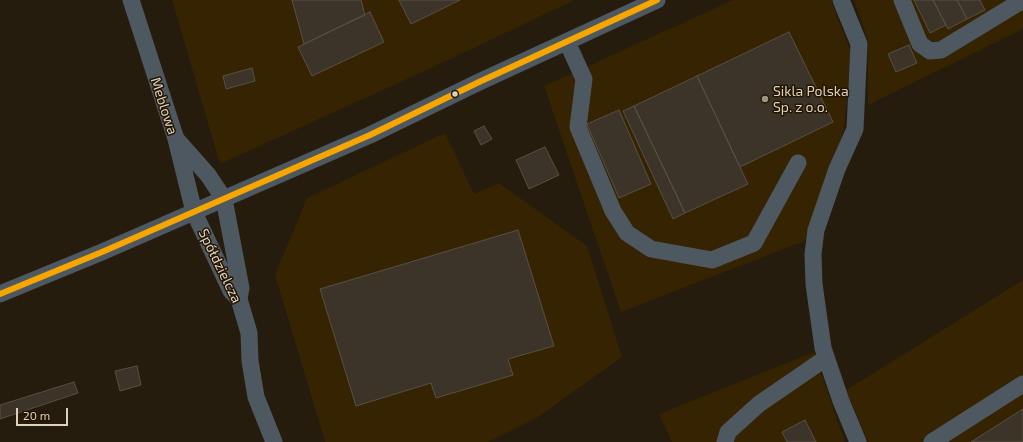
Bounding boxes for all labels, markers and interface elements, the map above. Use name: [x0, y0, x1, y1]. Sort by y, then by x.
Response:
street label: Meblowa: [147, 75, 181, 137]
place label: Sikla Polska Sp. z o.o.: [773, 83, 849, 116]
unlabelled marker: [450, 89, 460, 99]
marker: Sikla Polska Sp. z o.o.: [760, 94, 770, 104]
street label: Spółdzielcza: [195, 226, 245, 306]
scale bar: [18, 400, 70, 426]
text: 20 m: [23, 408, 50, 422]

